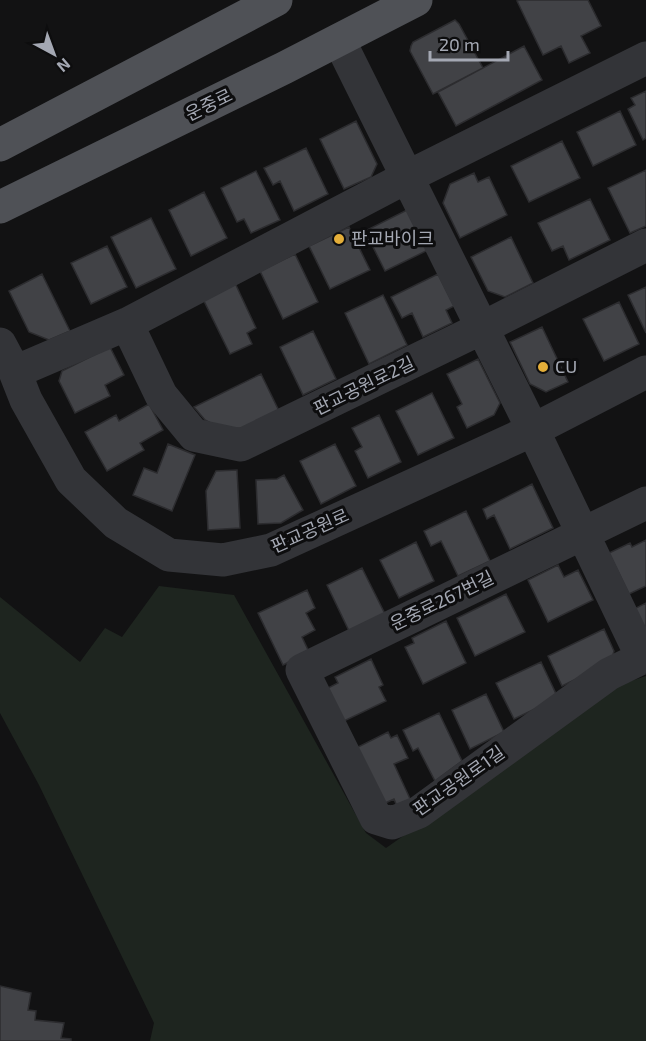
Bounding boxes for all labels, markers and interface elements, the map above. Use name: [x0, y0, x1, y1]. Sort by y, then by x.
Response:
north arrow: [24, 24, 84, 84]
scale bar: [430, 24, 508, 62]
text: 20 m: [439, 33, 480, 55]
text: N: [54, 55, 75, 77]
street label: 운중로: [181, 83, 236, 125]
place label: 판교바이크: [351, 227, 434, 249]
marker: 판교바이크: [332, 232, 346, 246]
street label: 판교공원로2길: [310, 351, 418, 419]
place label: CU: [555, 355, 577, 377]
marker: CU: [536, 360, 550, 374]
street label: 판교공원로: [267, 503, 352, 557]
street label: 운중로267번길: [386, 566, 497, 635]
street label: 판교공원로1길: [408, 741, 508, 820]

